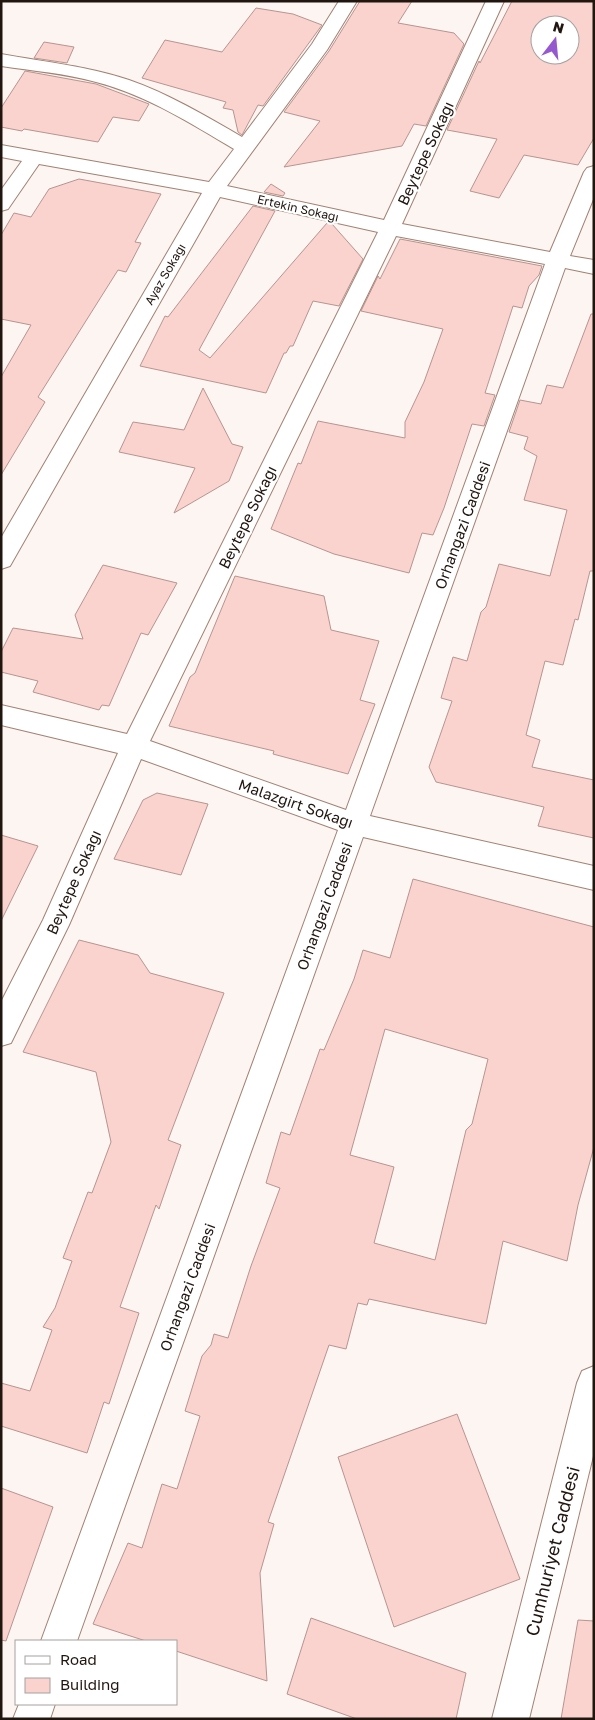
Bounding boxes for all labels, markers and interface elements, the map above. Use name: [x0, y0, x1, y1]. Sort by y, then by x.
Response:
north arrow: [530, 15, 580, 65]
text: N: [551, 17, 566, 37]
street label: Beytepe Sokağı: [393, 98, 457, 208]
street label: Ertekin Sokağı: [256, 191, 340, 225]
street label: Ayaz Sokağı: [141, 241, 189, 307]
street label: Orhangazi Caddesi: [430, 459, 494, 591]
street label: Beytepe Sokağı: [214, 463, 280, 571]
street label: Malazgirt Sokağı: [236, 775, 356, 831]
street label: Beytepe Sokağı: [42, 827, 104, 937]
street label: Orhangazi Caddesi: [292, 840, 356, 972]
street label: Orhangazi Caddesi: [155, 1221, 219, 1353]
street label: Cumhuriyet Caddesi: [520, 1464, 584, 1638]
legend: [15, 1640, 178, 1705]
text: Road: [60, 1650, 97, 1668]
text: Building: [60, 1675, 120, 1693]

